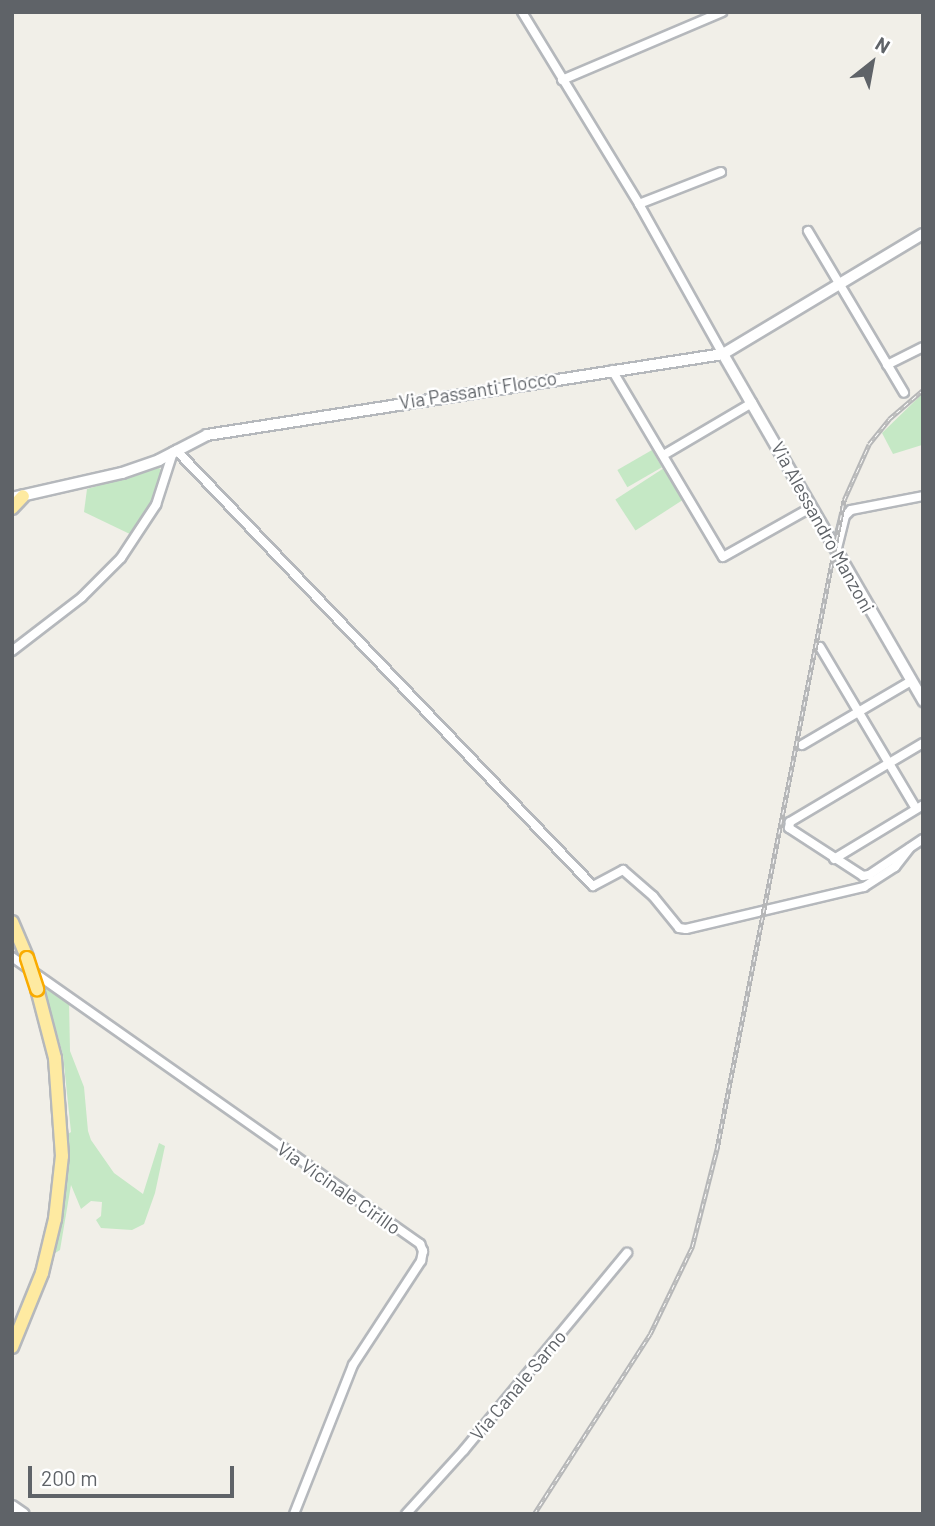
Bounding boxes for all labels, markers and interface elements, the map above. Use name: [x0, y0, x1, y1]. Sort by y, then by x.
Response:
north arrow: [837, 28, 907, 98]
text: N: [872, 31, 894, 58]
street label: Via Passanti Flocco: [397, 366, 559, 414]
street label: Via Alessandro Manzoni: [766, 438, 880, 616]
street label: Via Vicinale Cirillo: [273, 1137, 405, 1239]
street label: Via Canale Sarno: [465, 1325, 571, 1445]
scale bar: [32, 1452, 238, 1496]
text: 200 m: [41, 1465, 98, 1490]

